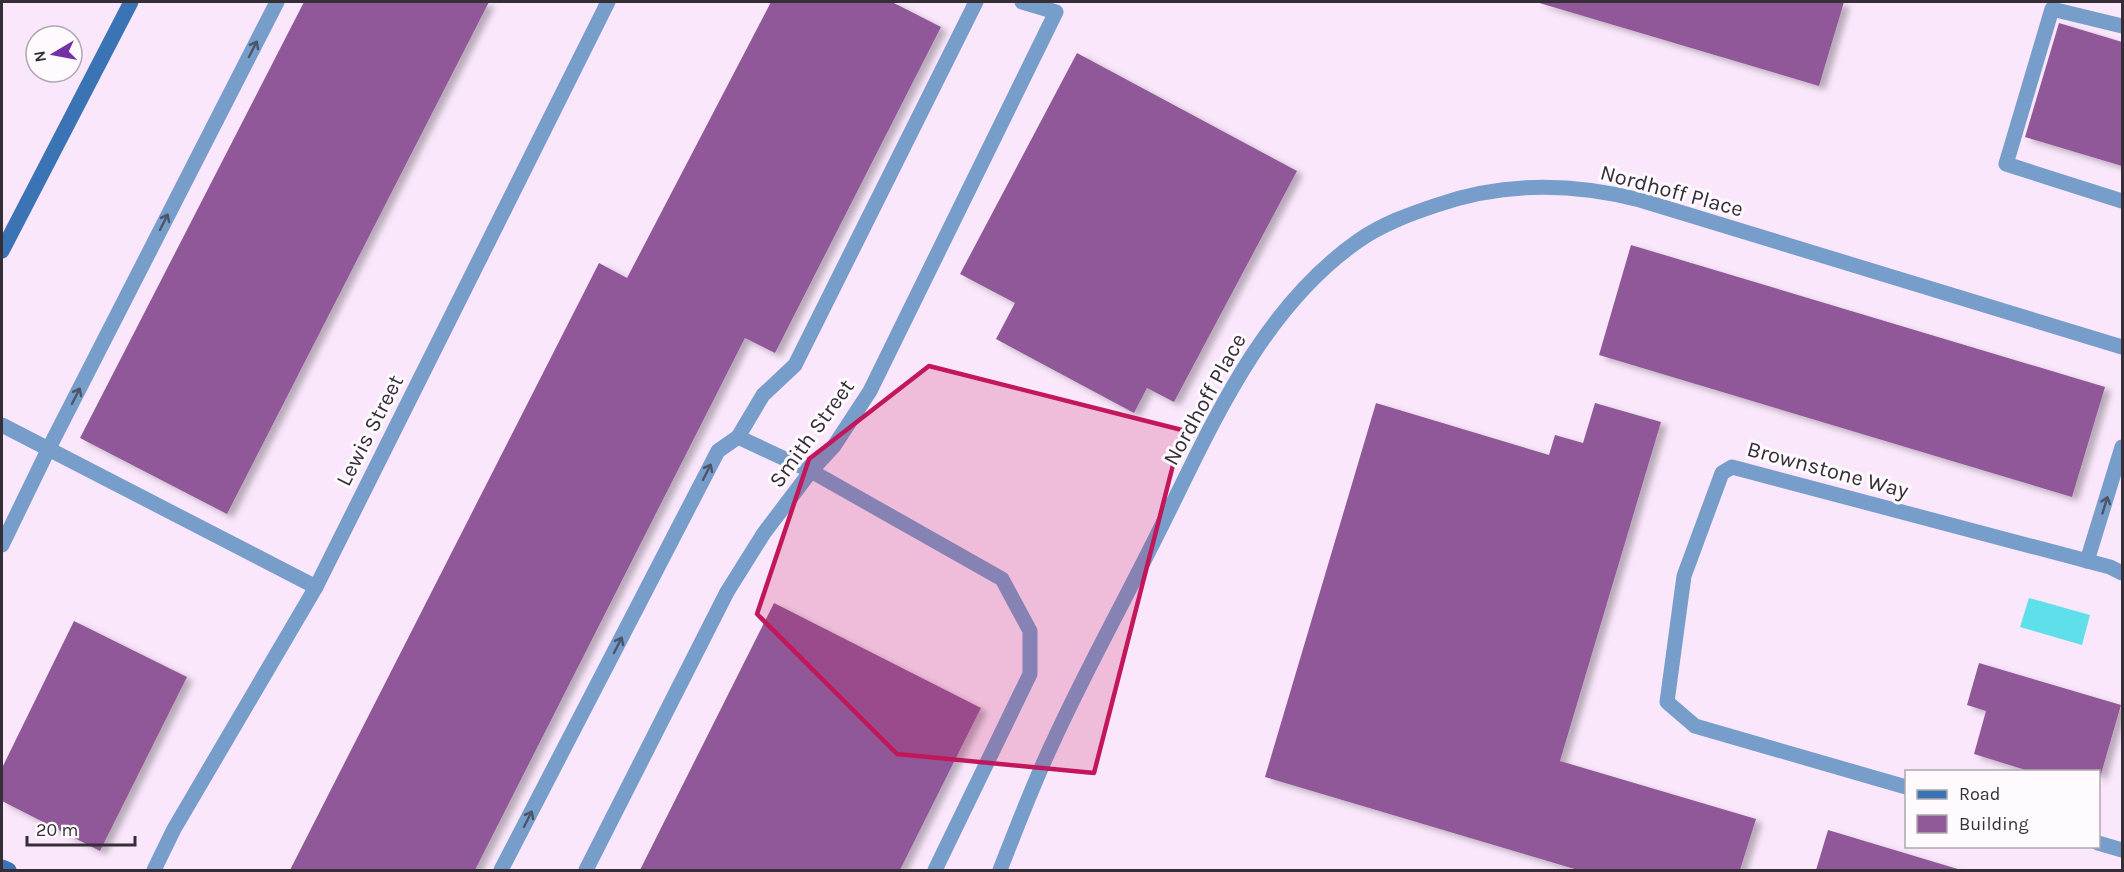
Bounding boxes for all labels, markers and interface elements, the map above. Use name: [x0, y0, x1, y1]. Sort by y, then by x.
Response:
north arrow: [24, 24, 84, 84]
one-way arrow: [248, 40, 259, 58]
text: N: [29, 49, 50, 64]
street label: Nordhoff Place: [1598, 159, 1746, 223]
one-way arrow: [159, 214, 170, 232]
street label: Nordhoff Place: [1158, 329, 1252, 470]
street label: Lewis Street: [331, 371, 409, 490]
street label: Smith Street: [764, 374, 860, 493]
one-way arrow: [70, 387, 82, 405]
street label: Brownstone Way: [1744, 436, 1911, 504]
one-way arrow: [702, 464, 714, 482]
one-way arrow: [2100, 496, 2111, 515]
one-way arrow: [613, 637, 624, 655]
legend: [1905, 770, 2100, 848]
text: Road: [1959, 783, 2000, 805]
scale bar: [27, 809, 135, 847]
one-way arrow: [523, 810, 534, 828]
text: Building: [1959, 813, 2029, 835]
text: 20 m: [36, 819, 78, 841]

